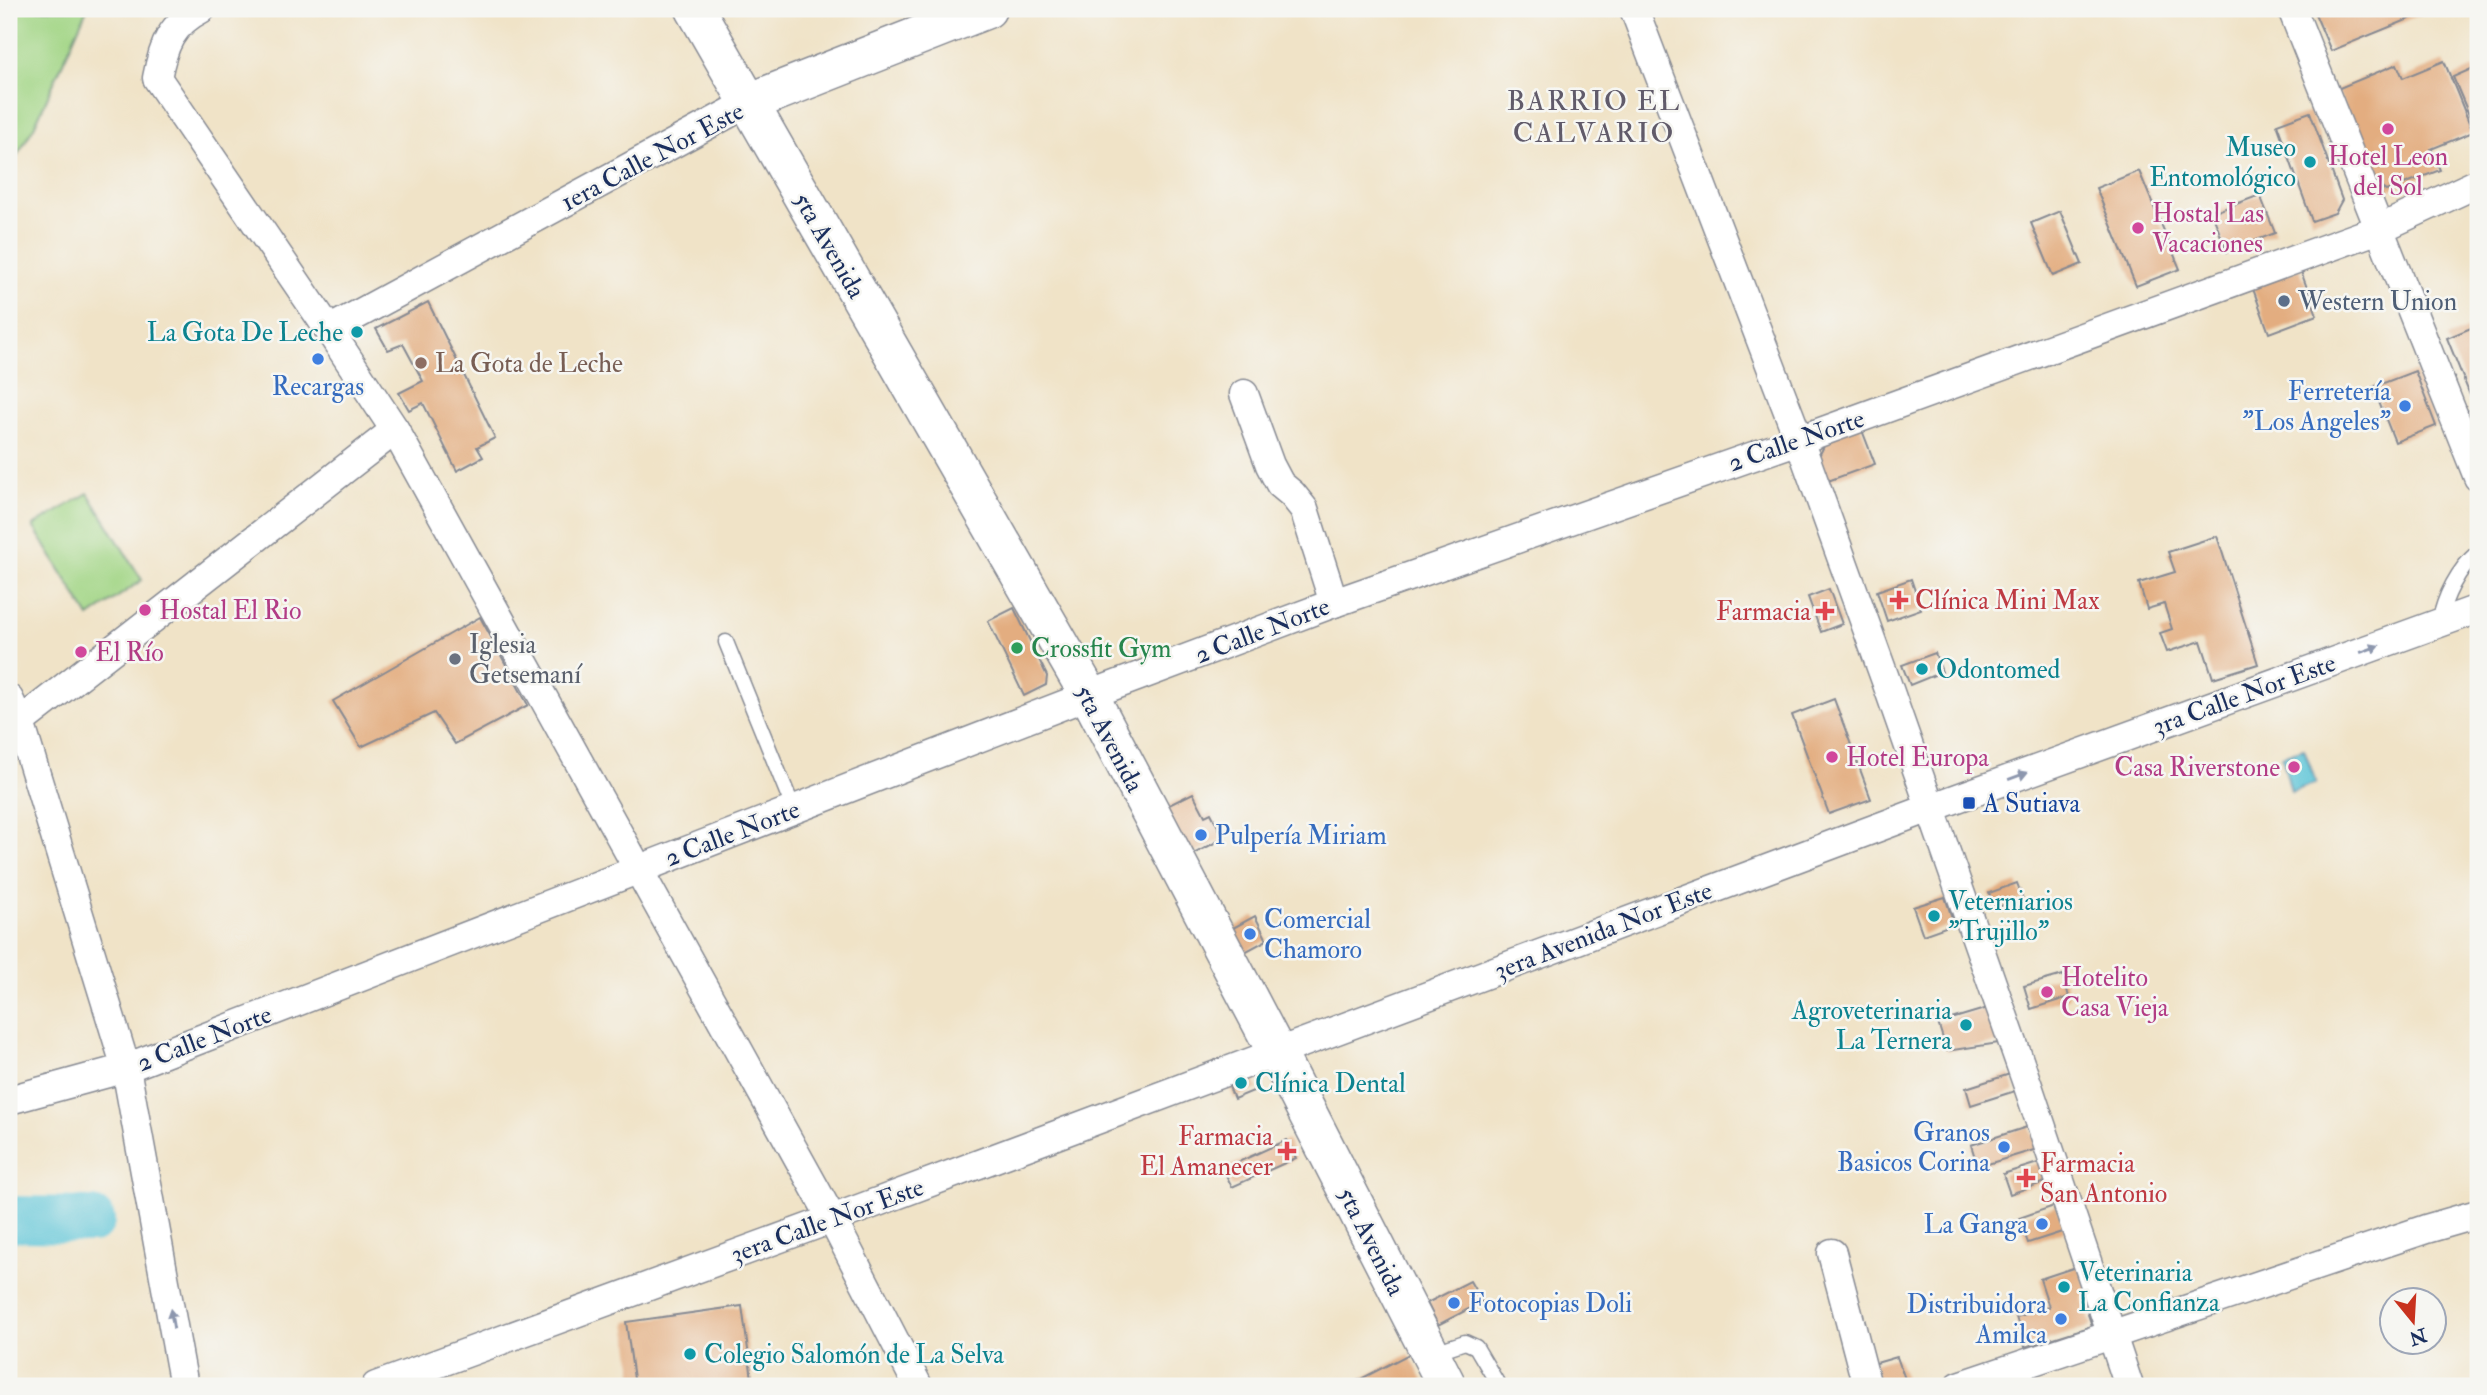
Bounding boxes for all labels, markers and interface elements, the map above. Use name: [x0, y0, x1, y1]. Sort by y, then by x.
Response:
district label: BARRIO EL CALVARIO: [1507, 84, 1681, 151]
street label: 1era Calle Nor Este: [556, 95, 749, 219]
marker: Hotel Leon del Sol: [2380, 121, 2396, 137]
place label: Museo Entomológico: [2149, 132, 2296, 194]
place label: Hotel Leon del Sol: [2328, 141, 2448, 203]
marker: Museo Entomológico: [2302, 154, 2318, 170]
street label: 5ta Avenida: [786, 187, 873, 305]
place label: Hostal Las Vacaciones: [2152, 198, 2264, 260]
marker: Hostal Las Vacaciones: [2130, 220, 2146, 236]
place label: Western Union: [2297, 286, 2457, 318]
marker: Western Union: [2276, 293, 2292, 309]
place label: La Gota De Leche: [147, 317, 343, 349]
marker: La Gota De Leche: [349, 324, 365, 340]
place label: La Gota de Leche: [435, 348, 623, 380]
marker: Recargas: [310, 351, 326, 367]
marker: La Gota de Leche: [413, 355, 429, 371]
place label: Recargas: [272, 371, 364, 403]
place label: Ferretería "Los Angeles": [2242, 376, 2391, 438]
marker: Ferretería "Los Angeles": [2397, 398, 2413, 414]
street label: 2 Calle Norte: [1724, 403, 1869, 479]
place label: Clínica Mini Max: [1915, 585, 2100, 617]
marker: Clínica Mini Max: [1889, 590, 1909, 610]
street label: 2 Calle Norte: [1190, 591, 1335, 671]
place label: Hostal El Rio: [159, 595, 301, 627]
place label: Farmacia: [1716, 596, 1811, 628]
marker: Hostal El Rio: [137, 602, 153, 618]
marker: Farmacia: [1817, 603, 1833, 619]
place label: Iglesia Getsemaní: [469, 629, 583, 691]
place label: Crossfit Gym: [1031, 633, 1171, 665]
place label: El Río: [95, 637, 164, 669]
marker: Crossfit Gym: [1009, 640, 1025, 656]
one-way arrow: [2359, 643, 2380, 654]
marker: El Río: [73, 644, 89, 660]
street label: 3ra Calle Nor Este: [2149, 647, 2340, 743]
marker: Iglesia Getsemaní: [447, 651, 463, 667]
place label: Odontomed: [1936, 654, 2061, 686]
marker: Odontomed: [1914, 661, 1930, 677]
street label: 5ta Avenida: [1067, 679, 1151, 798]
place label: Hotel Europa: [1846, 742, 1989, 775]
marker: Hotel Europa: [1824, 749, 1840, 765]
place label: Casa Riverstone: [2114, 752, 2280, 784]
marker: Casa Riverstone: [2286, 759, 2302, 775]
one-way arrow: [2007, 770, 2028, 781]
place label: A Sutiava: [1982, 788, 2080, 820]
street label: 2 Calle Norte: [660, 794, 805, 874]
marker: A Sutiava: [1961, 795, 1977, 811]
place label: Pulpería Miriam: [1215, 820, 1387, 853]
marker: Pulpería Miriam: [1193, 827, 1209, 843]
street label: 3era Avenida Nor Este: [1490, 875, 1717, 987]
place label: Veterniarios "Trujillo": [1948, 886, 2073, 948]
place label: Comercial Chamoro: [1264, 904, 1371, 966]
marker: Veterniarios "Trujillo": [1926, 908, 1942, 924]
marker: Comercial Chamoro: [1242, 926, 1258, 942]
place label: Hotelito Casa Vieja: [2061, 962, 2169, 1024]
marker: Hotelito Casa Vieja: [2039, 984, 2055, 1000]
place label: Agroveterinaria La Ternera: [1791, 995, 1952, 1057]
street label: 2 Calle Norte: [132, 999, 277, 1079]
marker: Agroveterinaria La Ternera: [1958, 1017, 1974, 1033]
place label: Clínica Dental: [1255, 1068, 1406, 1100]
marker: Clínica Dental: [1233, 1075, 1249, 1091]
place label: Granos Basicos Corina: [1837, 1117, 1990, 1179]
place label: Farmacia El Amanecer: [1139, 1121, 1273, 1183]
marker: Granos Basicos Corina: [1996, 1139, 2012, 1155]
marker: Farmacia El Amanecer: [1279, 1143, 1295, 1159]
place label: Farmacia San Antonio: [2040, 1148, 2167, 1210]
marker: Farmacia San Antonio: [2018, 1170, 2034, 1186]
street label: 3era Calle Nor Este: [726, 1171, 928, 1271]
street label: 5ta Avenida: [1330, 1182, 1412, 1301]
place label: La Ganga: [1924, 1209, 2028, 1241]
marker: La Ganga: [2034, 1216, 2050, 1232]
place label: Veterinaria La Confianza: [2078, 1257, 2220, 1319]
marker: Veterinaria La Confianza: [2056, 1279, 2072, 1295]
north arrow: [2378, 1286, 2448, 1356]
place label: Fotocopias Doli: [1468, 1288, 1632, 1321]
place label: Distribuidora Amilca: [1906, 1289, 2047, 1351]
marker: Fotocopias Doli: [1446, 1295, 1462, 1311]
one-way arrow: [166, 1308, 177, 1330]
marker: Distribuidora Amilca: [2053, 1311, 2069, 1327]
text: N: [2405, 1322, 2431, 1351]
place label: Colegio Salomón de La Selva: [704, 1339, 1004, 1371]
marker: Colegio Salomón de La Selva: [682, 1346, 698, 1362]

